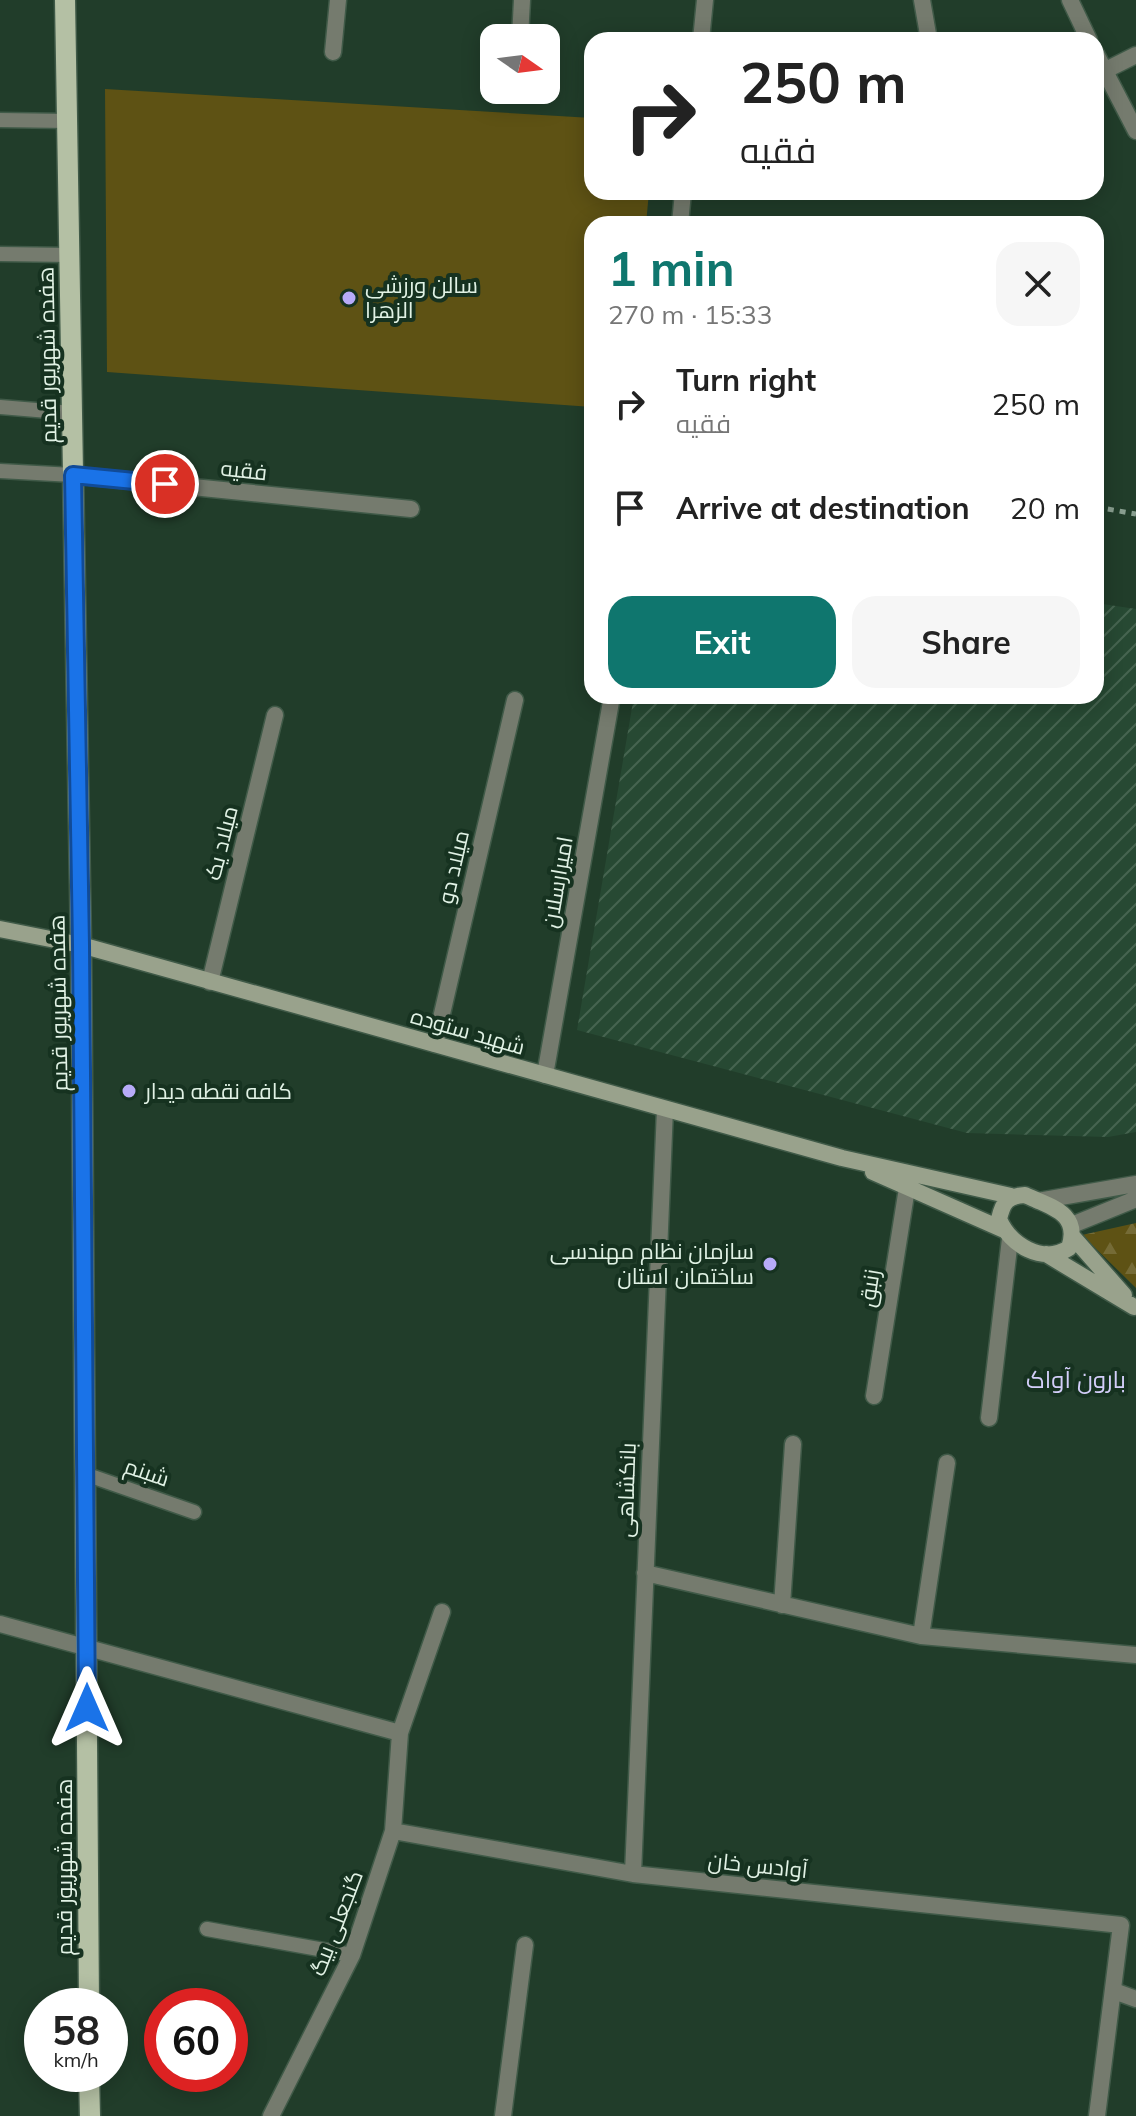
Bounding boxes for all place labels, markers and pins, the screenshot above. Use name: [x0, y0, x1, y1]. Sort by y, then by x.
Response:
place label: سالن ورزشی الزهرا: [365, 271, 478, 324]
marker: سالن ورزشی الزهرا: [340, 289, 358, 307]
pin: [131, 450, 199, 518]
place label: کافه نقطه دیدار: [143, 1077, 292, 1105]
marker: کافه نقطه دیدار: [120, 1082, 138, 1100]
place label: سازمان نظام مهندسی ساختمان استان: [550, 1237, 754, 1290]
marker: سازمان نظام مهندسی ساختمان استان: [761, 1255, 779, 1273]

